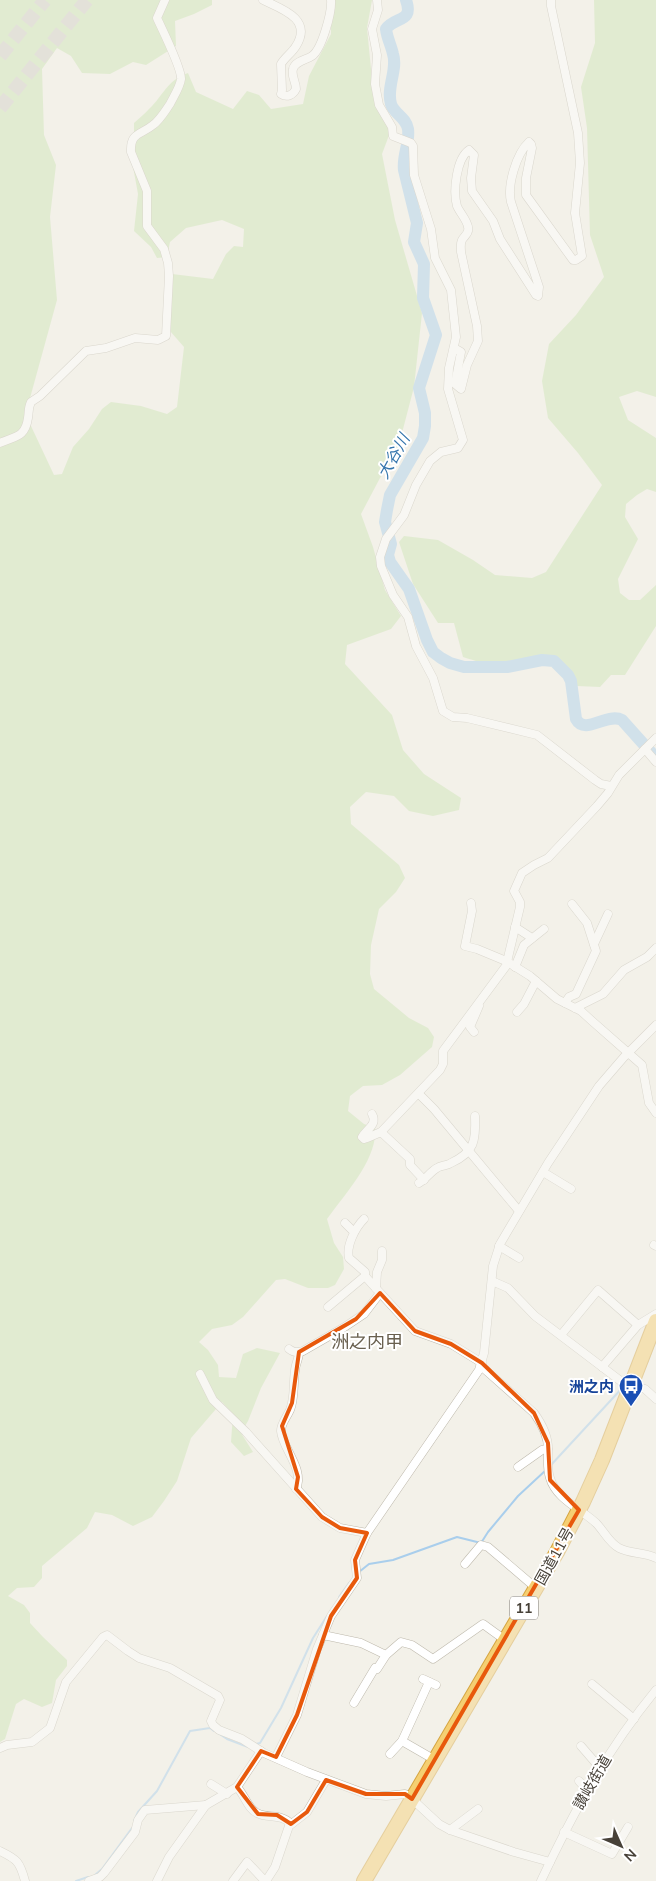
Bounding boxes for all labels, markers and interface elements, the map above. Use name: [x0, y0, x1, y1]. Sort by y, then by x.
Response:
water label: 大谷川: [373, 428, 414, 482]
district label: 洲之内甲: [331, 1330, 403, 1353]
bus stop icon: 洲之内: [618, 1373, 644, 1407]
place label: 洲之内: [569, 1377, 614, 1396]
street label: 国道11号: [530, 1524, 578, 1588]
road number: 11: [510, 1596, 538, 1620]
street label: 讃岐街道: [569, 1751, 615, 1813]
north arrow: [596, 1821, 646, 1871]
text: N: [620, 1845, 640, 1865]

